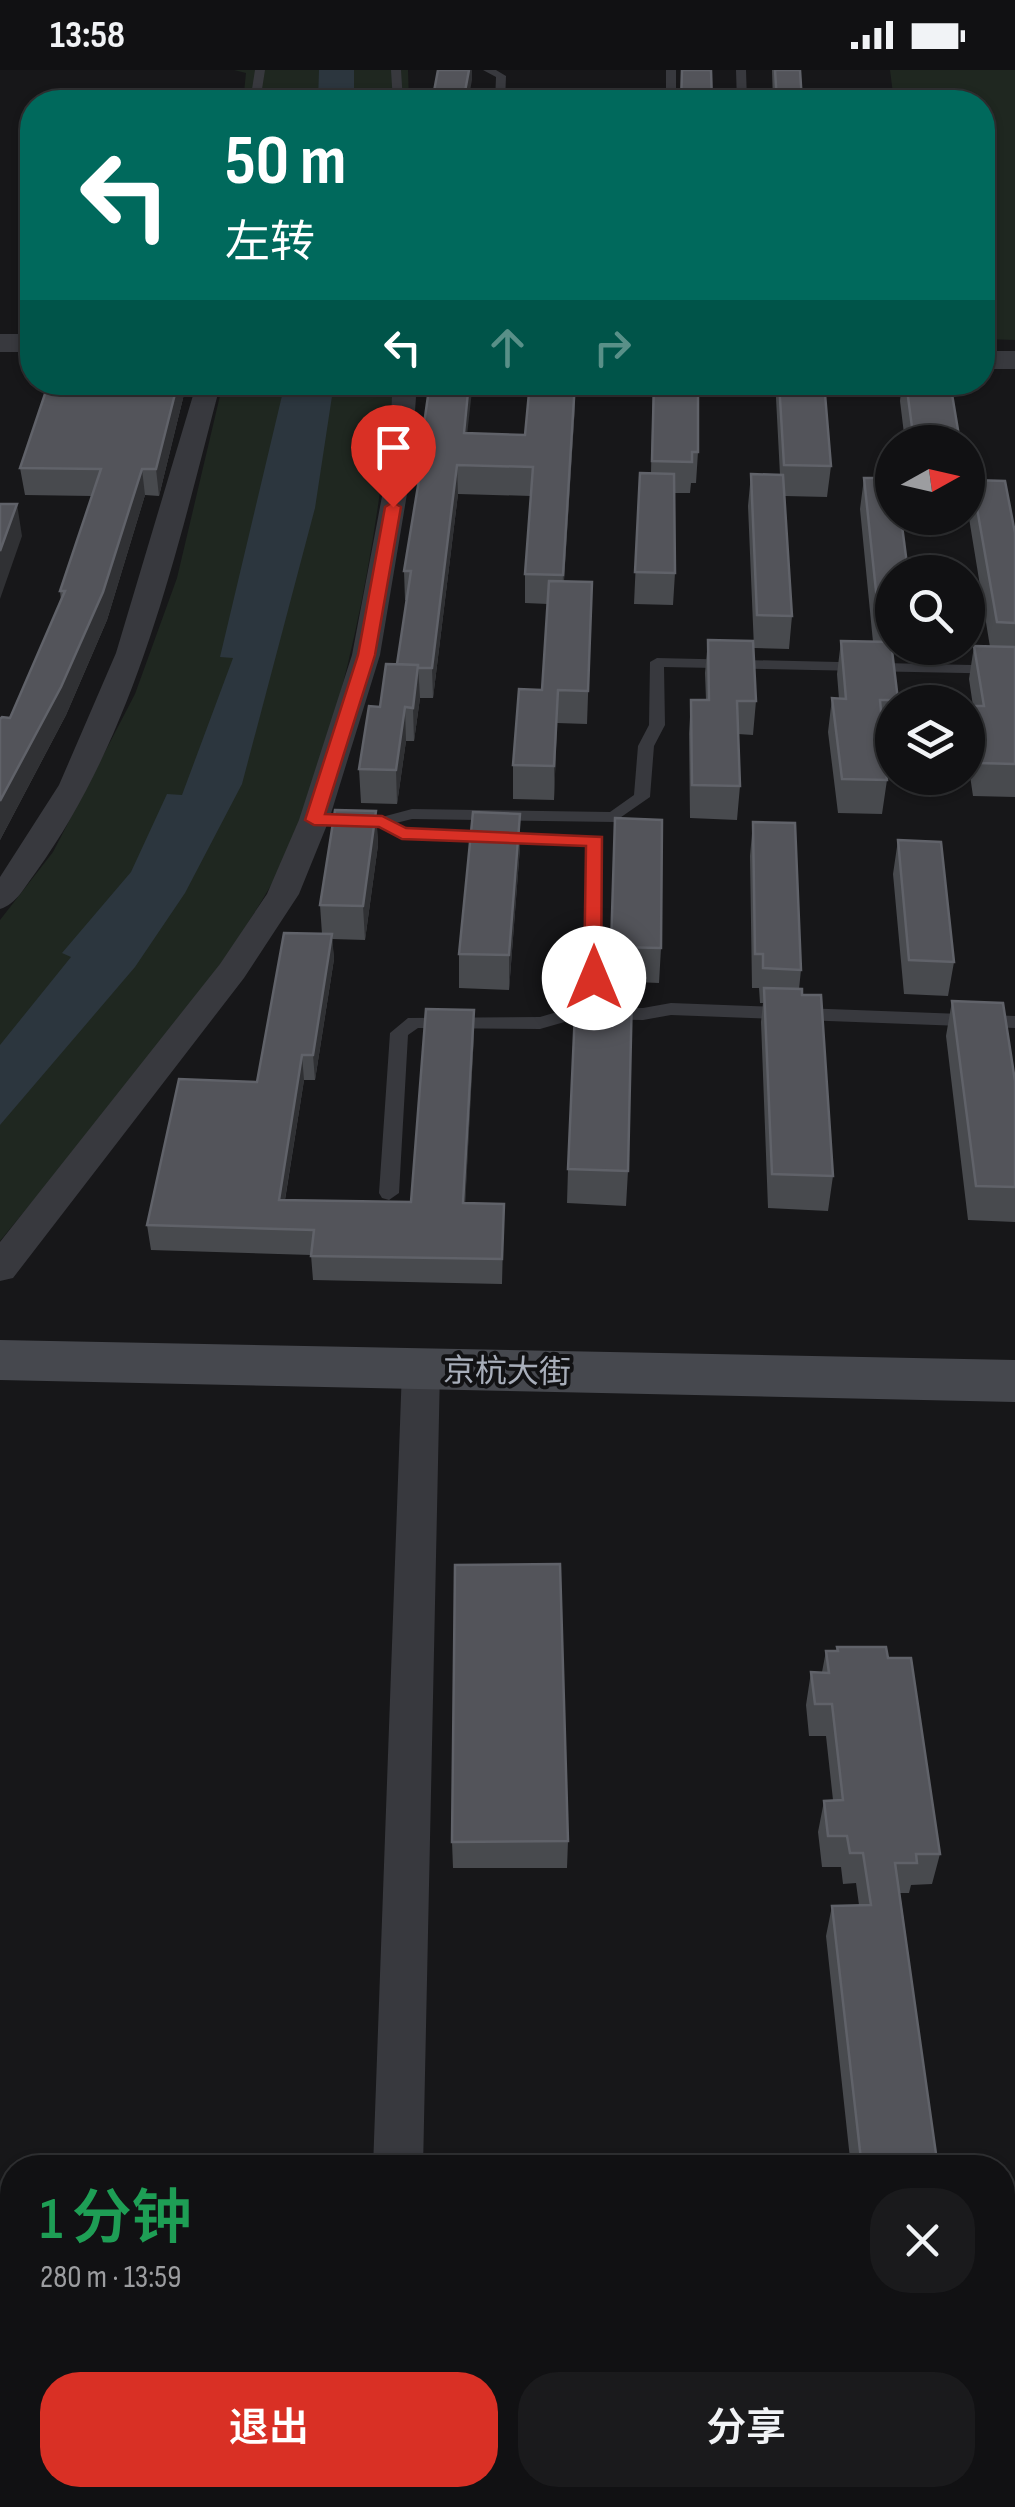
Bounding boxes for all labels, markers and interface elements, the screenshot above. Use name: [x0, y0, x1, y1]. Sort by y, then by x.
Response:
text: 13:58: [50, 13, 125, 58]
text: 50 m: [225, 120, 346, 204]
icon: left: [60, 130, 190, 260]
text: 左转: [225, 216, 315, 271]
icon: left: [375, 320, 430, 375]
icon: ahead: [480, 320, 535, 375]
icon: right: [585, 320, 640, 375]
pin: [351, 405, 436, 508]
icon: arrive: [366, 420, 421, 475]
north arrow: [875, 425, 985, 535]
map controls: [875, 425, 985, 795]
button: search: [875, 555, 985, 665]
button: layers: [875, 685, 985, 795]
position arrow: [542, 926, 646, 1030]
street label: 京杭大街: [443, 1352, 571, 1393]
text: 1 分钟: [40, 2184, 192, 2256]
button: close: [870, 2188, 975, 2293]
text: 280 m · 13:59: [40, 2258, 181, 2297]
button: 退出: [40, 2372, 498, 2487]
button: 分享: [518, 2372, 975, 2487]

